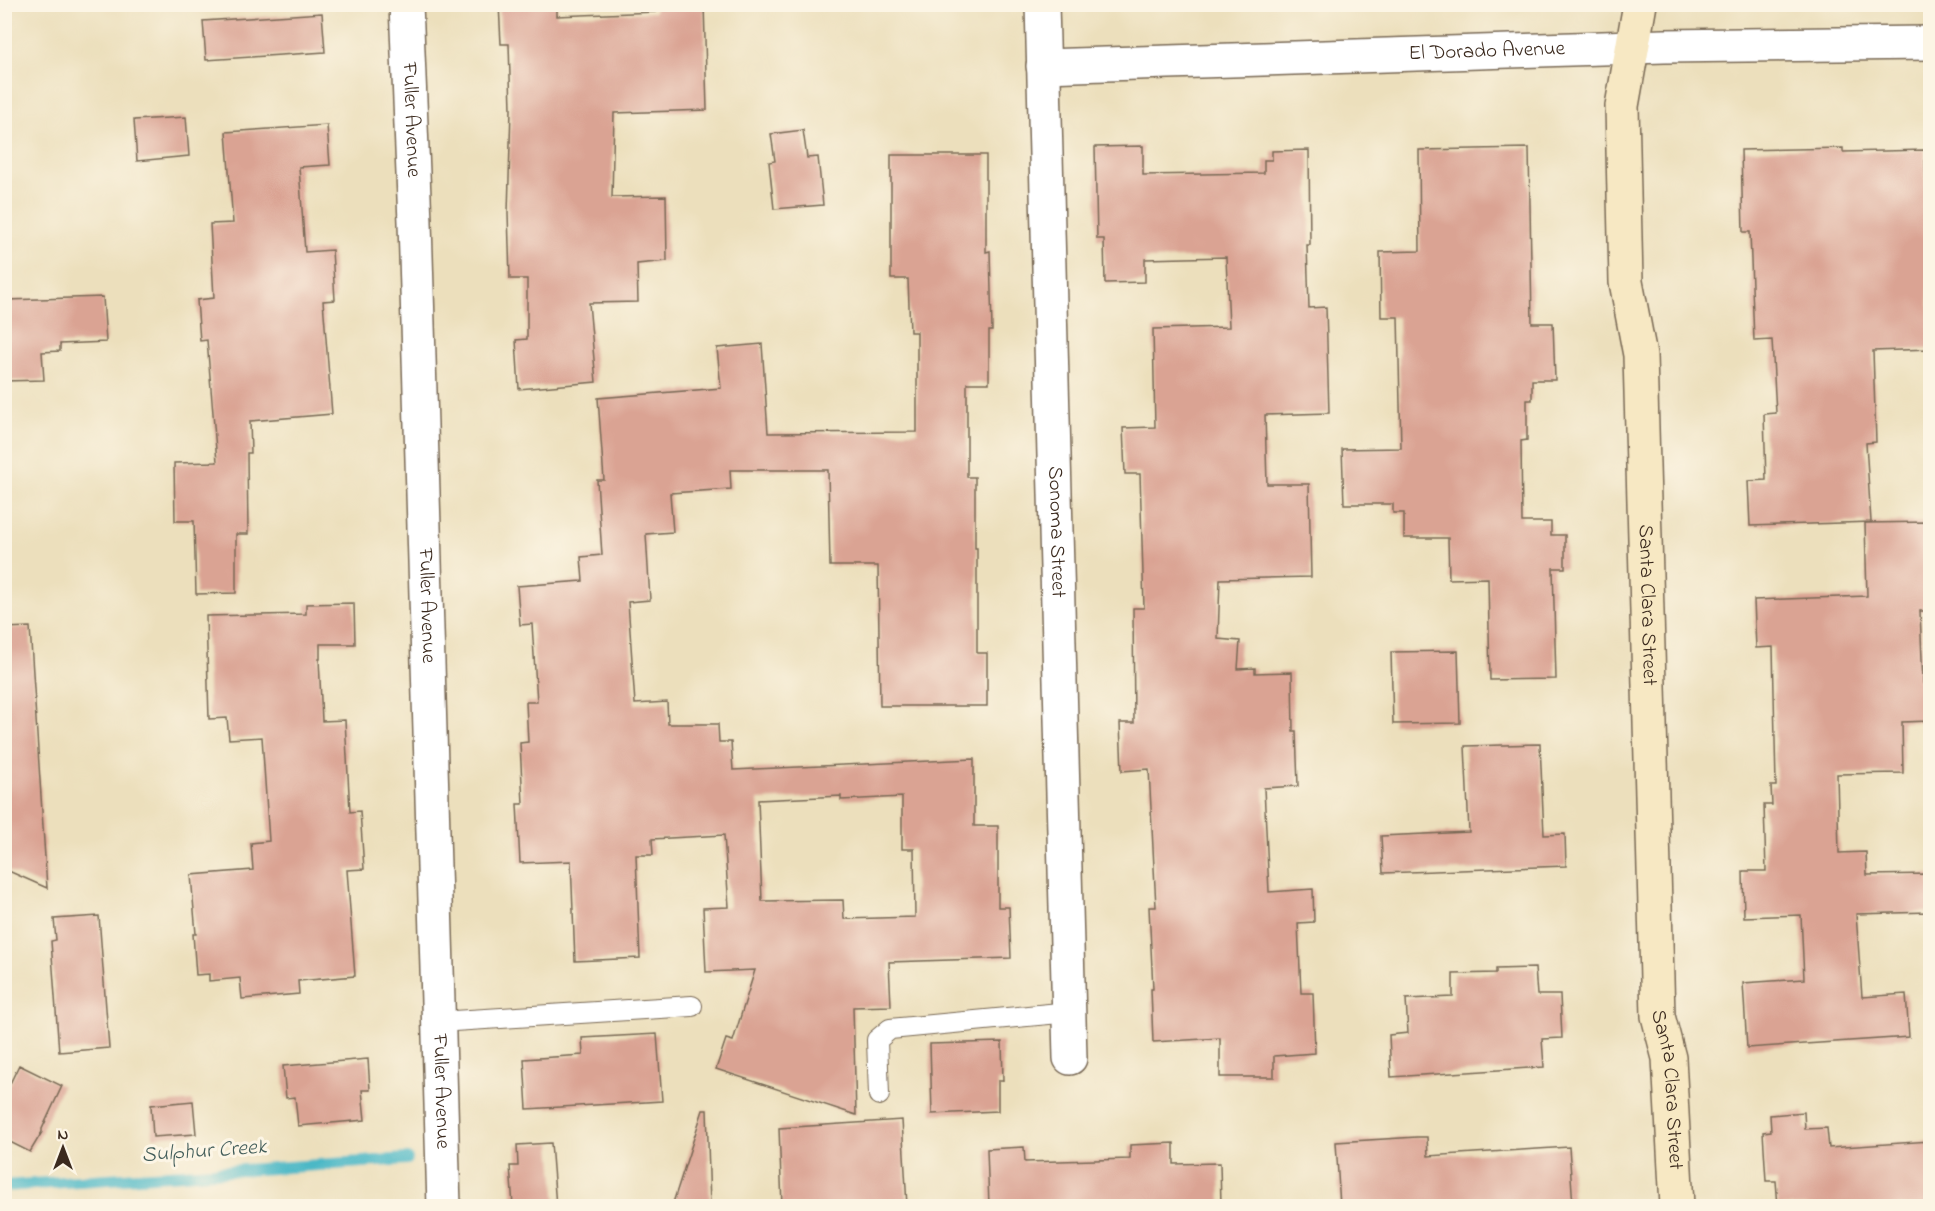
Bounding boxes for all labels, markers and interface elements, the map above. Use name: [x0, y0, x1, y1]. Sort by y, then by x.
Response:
street label: El Dorado Avenue: [1408, 34, 1566, 69]
street label: Fuller Avenue: [393, 61, 428, 179]
street label: Sonoma Street: [1039, 466, 1073, 598]
street label: Santa Clara Street: [1630, 524, 1664, 686]
street label: Fuller Avenue: [410, 547, 443, 664]
street label: Santa Clara Street: [1642, 1007, 1690, 1171]
street label: Fuller Avenue: [424, 1032, 457, 1150]
north arrow: [33, 1118, 93, 1178]
text: N: [58, 1123, 69, 1147]
water label: Sulphur Creek: [140, 1132, 269, 1172]

